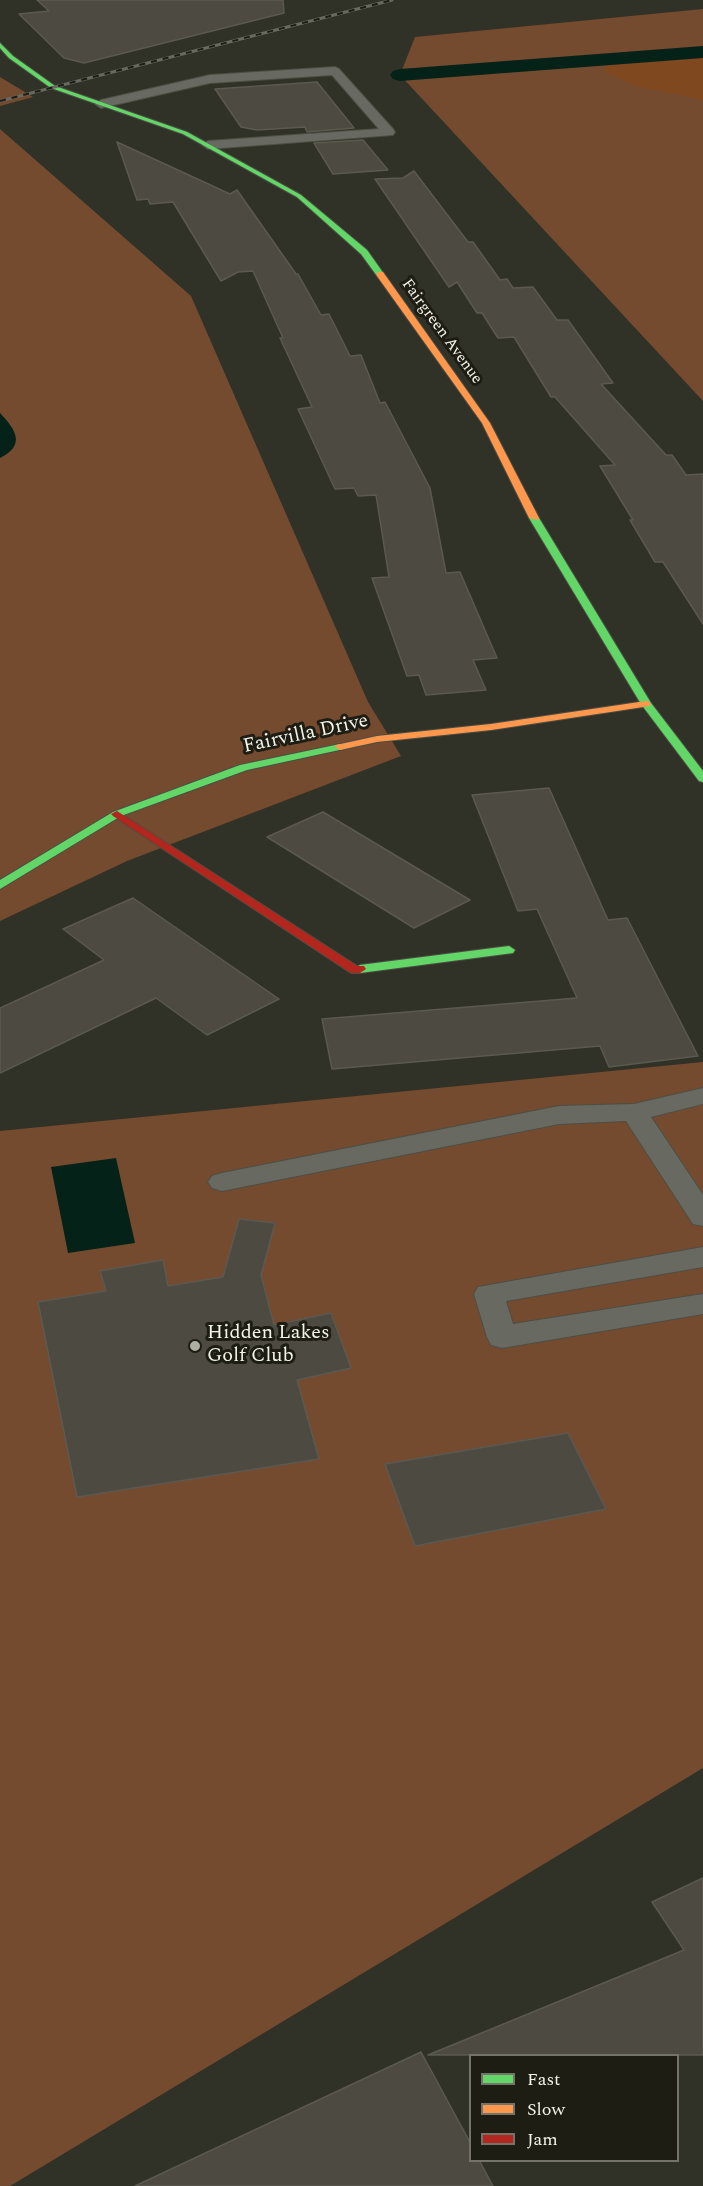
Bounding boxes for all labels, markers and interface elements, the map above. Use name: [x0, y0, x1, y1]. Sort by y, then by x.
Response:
street label: Fairgreen Avenue: [396, 276, 486, 388]
street label: Fairvilla Drive: [241, 710, 371, 760]
place label: Hidden Lakes Golf Club: [207, 1322, 330, 1369]
marker: Hidden Lakes Golf Club: [188, 1339, 202, 1353]
legend: [469, 2054, 679, 2162]
text: Fast: [527, 2066, 560, 2093]
text: Slow: [527, 2096, 565, 2123]
text: Jam: [527, 2126, 558, 2153]

